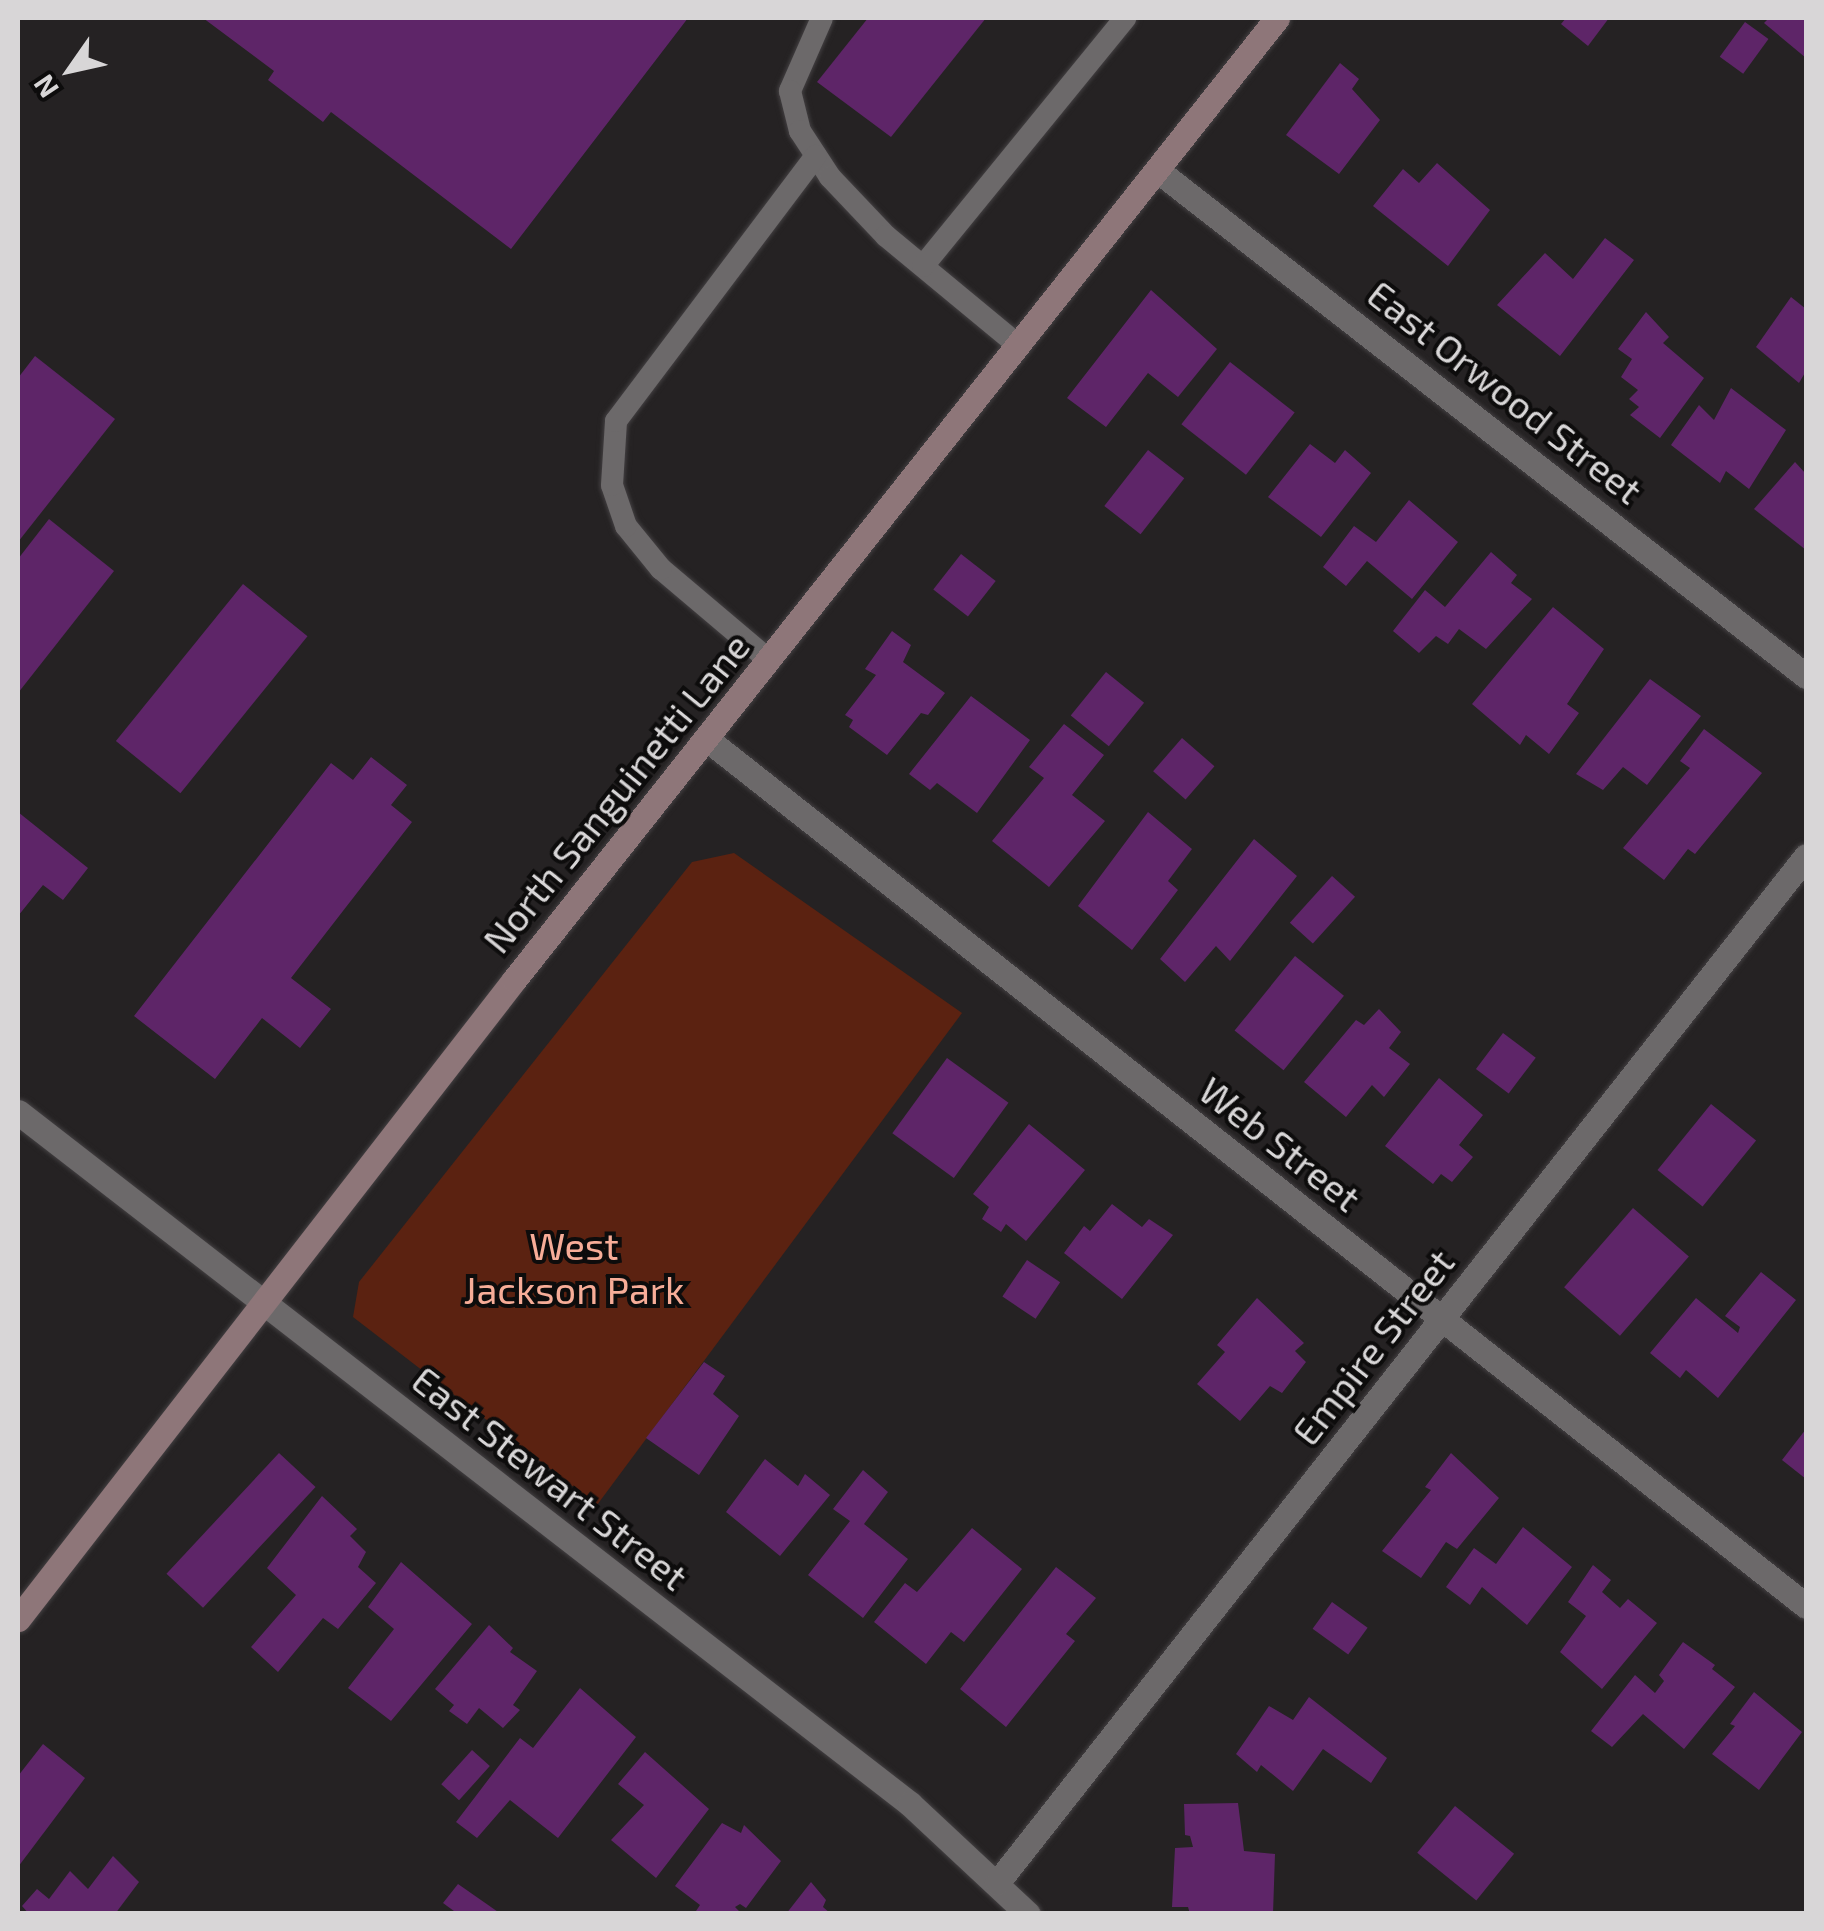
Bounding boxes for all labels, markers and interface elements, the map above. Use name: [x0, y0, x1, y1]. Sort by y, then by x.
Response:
north arrow: [20, 20, 120, 120]
text: N: [25, 69, 65, 105]
street label: East Orwood Street: [1359, 271, 1651, 513]
street label: North Sanguinetti Lane: [473, 624, 759, 962]
street label: Web Street: [1191, 1067, 1369, 1221]
park label: West Jackson Park: [464, 1223, 684, 1312]
street label: Empire Street: [1283, 1240, 1463, 1454]
street label: East Stewart Street: [403, 1357, 697, 1599]

